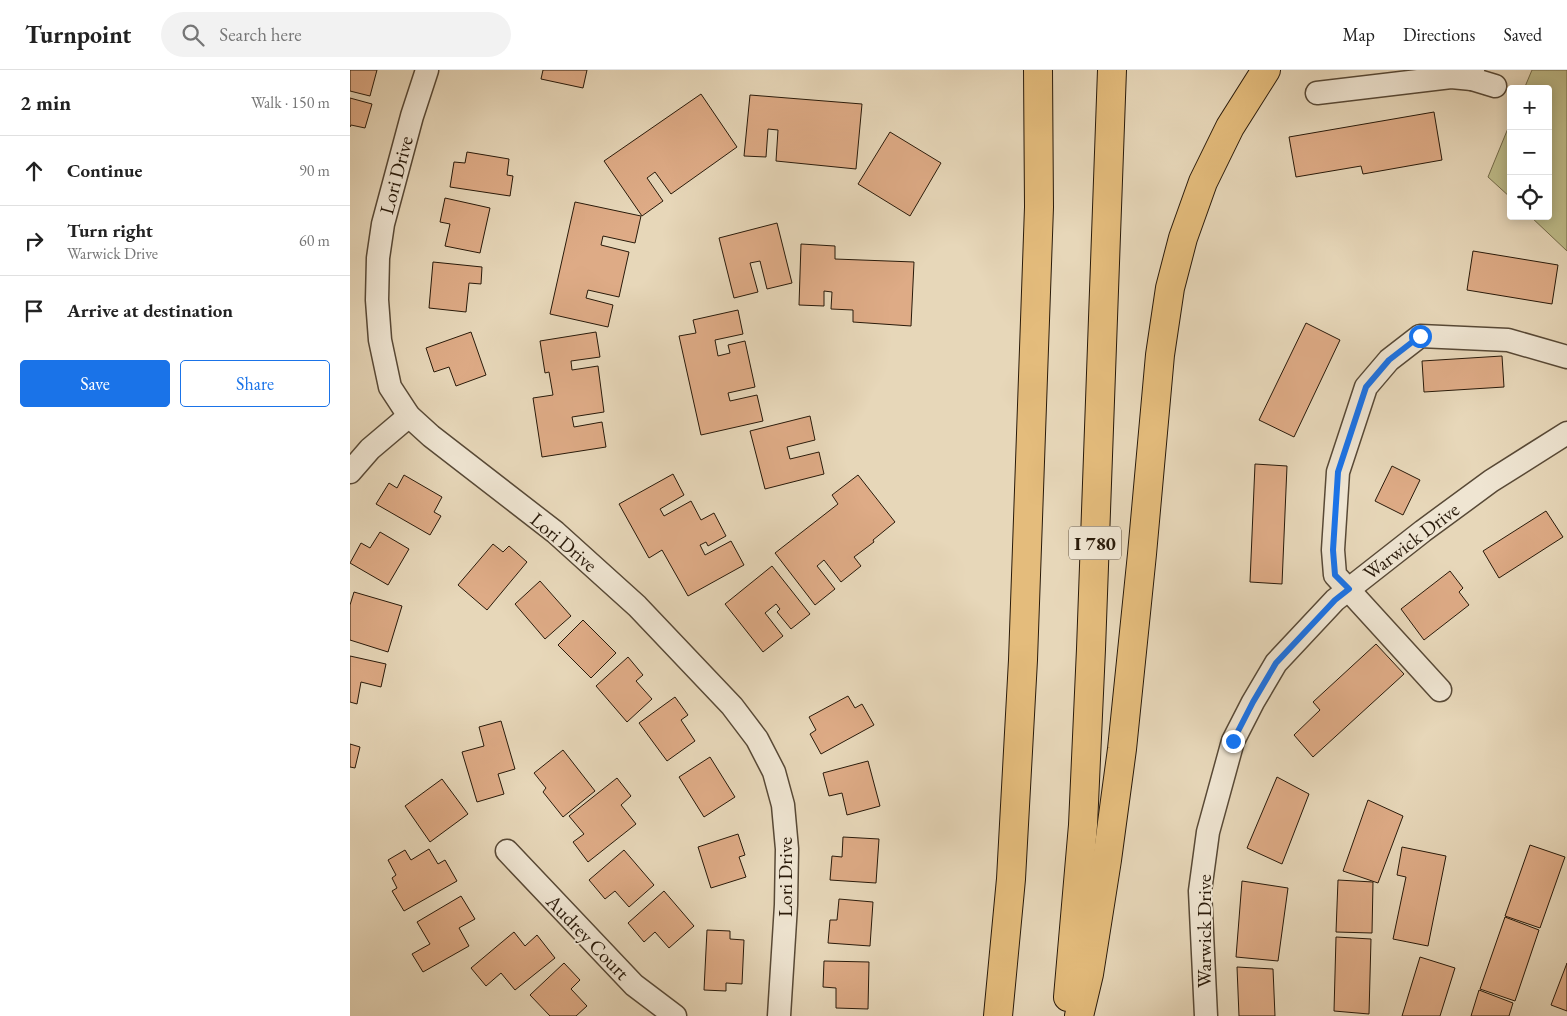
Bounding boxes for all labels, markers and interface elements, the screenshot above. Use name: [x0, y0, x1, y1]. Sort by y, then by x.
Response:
search box: [161, 12, 511, 57]
text: Turnpoint: [25, 19, 131, 50]
icon: search: [179, 21, 207, 49]
text: Search here: [219, 22, 302, 47]
text: Map: [1343, 23, 1375, 46]
text: Directions: [1403, 23, 1475, 46]
text: Saved: [1503, 23, 1542, 46]
map controls: [1507, 85, 1552, 220]
button: +: [1507, 85, 1552, 130]
text: 2 min: [20, 89, 71, 116]
text: Walk · 150 m: [251, 92, 330, 113]
button: −: [1507, 130, 1552, 175]
street label: Lori Drive: [373, 133, 419, 217]
icon: ahead: [20, 157, 48, 185]
text: Continue: [67, 158, 142, 183]
text: 90 m: [299, 160, 330, 181]
button: locate: [1507, 175, 1552, 220]
text: Turn right: [67, 218, 153, 243]
icon: right: [20, 227, 48, 255]
text: 60 m: [299, 230, 330, 251]
text: Warwick Drive: [67, 243, 158, 264]
icon: arrive: [20, 297, 48, 325]
text: Arrive at destination: [67, 298, 233, 323]
route start: [1409, 325, 1432, 348]
button: Save: [20, 360, 170, 407]
button: Share: [180, 360, 330, 407]
street label: Warwick Drive: [1358, 496, 1464, 586]
street label: Lori Drive: [525, 506, 603, 578]
road number: I 780: [1069, 526, 1121, 559]
route end: [1222, 730, 1245, 753]
street label: Lori Drive: [772, 837, 798, 917]
street label: Warwick Drive: [1191, 874, 1217, 988]
street label: Audrey Court: [540, 888, 636, 986]

